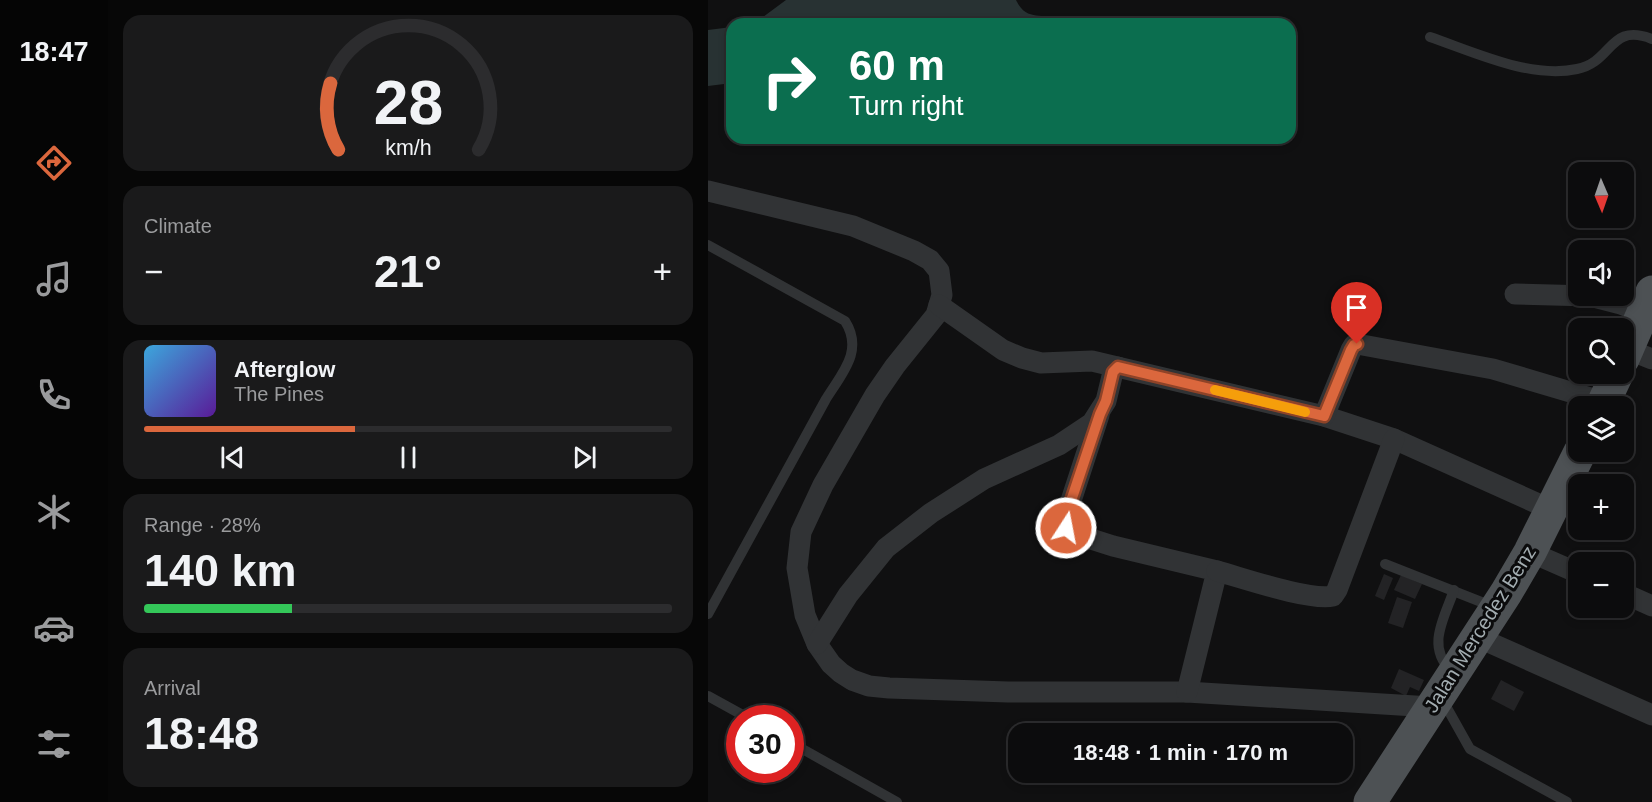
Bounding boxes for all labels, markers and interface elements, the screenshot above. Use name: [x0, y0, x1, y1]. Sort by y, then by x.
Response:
text: 18:47: [19, 37, 89, 67]
icon: right: [750, 42, 828, 120]
text: 60 m: [849, 42, 945, 89]
text: 28: [373, 68, 443, 137]
text: Turn right: [849, 91, 964, 121]
text: km/h: [385, 136, 431, 160]
icon: directions: [33, 142, 75, 184]
north arrow: [1568, 162, 1634, 228]
map controls: [1568, 162, 1634, 618]
text: Climate: [144, 215, 212, 237]
button: sound: [1568, 240, 1634, 306]
text: 21°: [374, 246, 442, 297]
text: −: [144, 253, 163, 290]
text: +: [653, 253, 672, 290]
icon: music: [33, 258, 75, 300]
pin: [1331, 282, 1382, 344]
icon: arrive: [1340, 291, 1373, 324]
button: search: [1568, 318, 1634, 384]
text: Afterglow: [234, 357, 335, 382]
icon: phone: [33, 374, 75, 416]
text: The Pines: [234, 383, 324, 405]
button: layers: [1568, 396, 1634, 462]
icon: previous: [216, 441, 249, 474]
icon: pause: [392, 441, 425, 474]
icon: next: [568, 441, 601, 474]
button: +: [1568, 474, 1634, 540]
icon: climate: [33, 491, 75, 533]
position arrow: [1034, 496, 1098, 560]
text: Range · 28%: [144, 514, 261, 536]
street label: Jalan Mercedez Benz: [1420, 542, 1540, 716]
text: 140 km: [144, 545, 297, 596]
button: −: [1568, 552, 1634, 618]
icon: car: [33, 607, 75, 649]
text: Arrival: [144, 677, 201, 699]
speed limit sign: 30: [726, 705, 804, 783]
text: 18:48: [144, 708, 259, 759]
icon: filters: [33, 723, 75, 765]
text: 18:48 · 1 min · 170 m: [1073, 740, 1288, 765]

